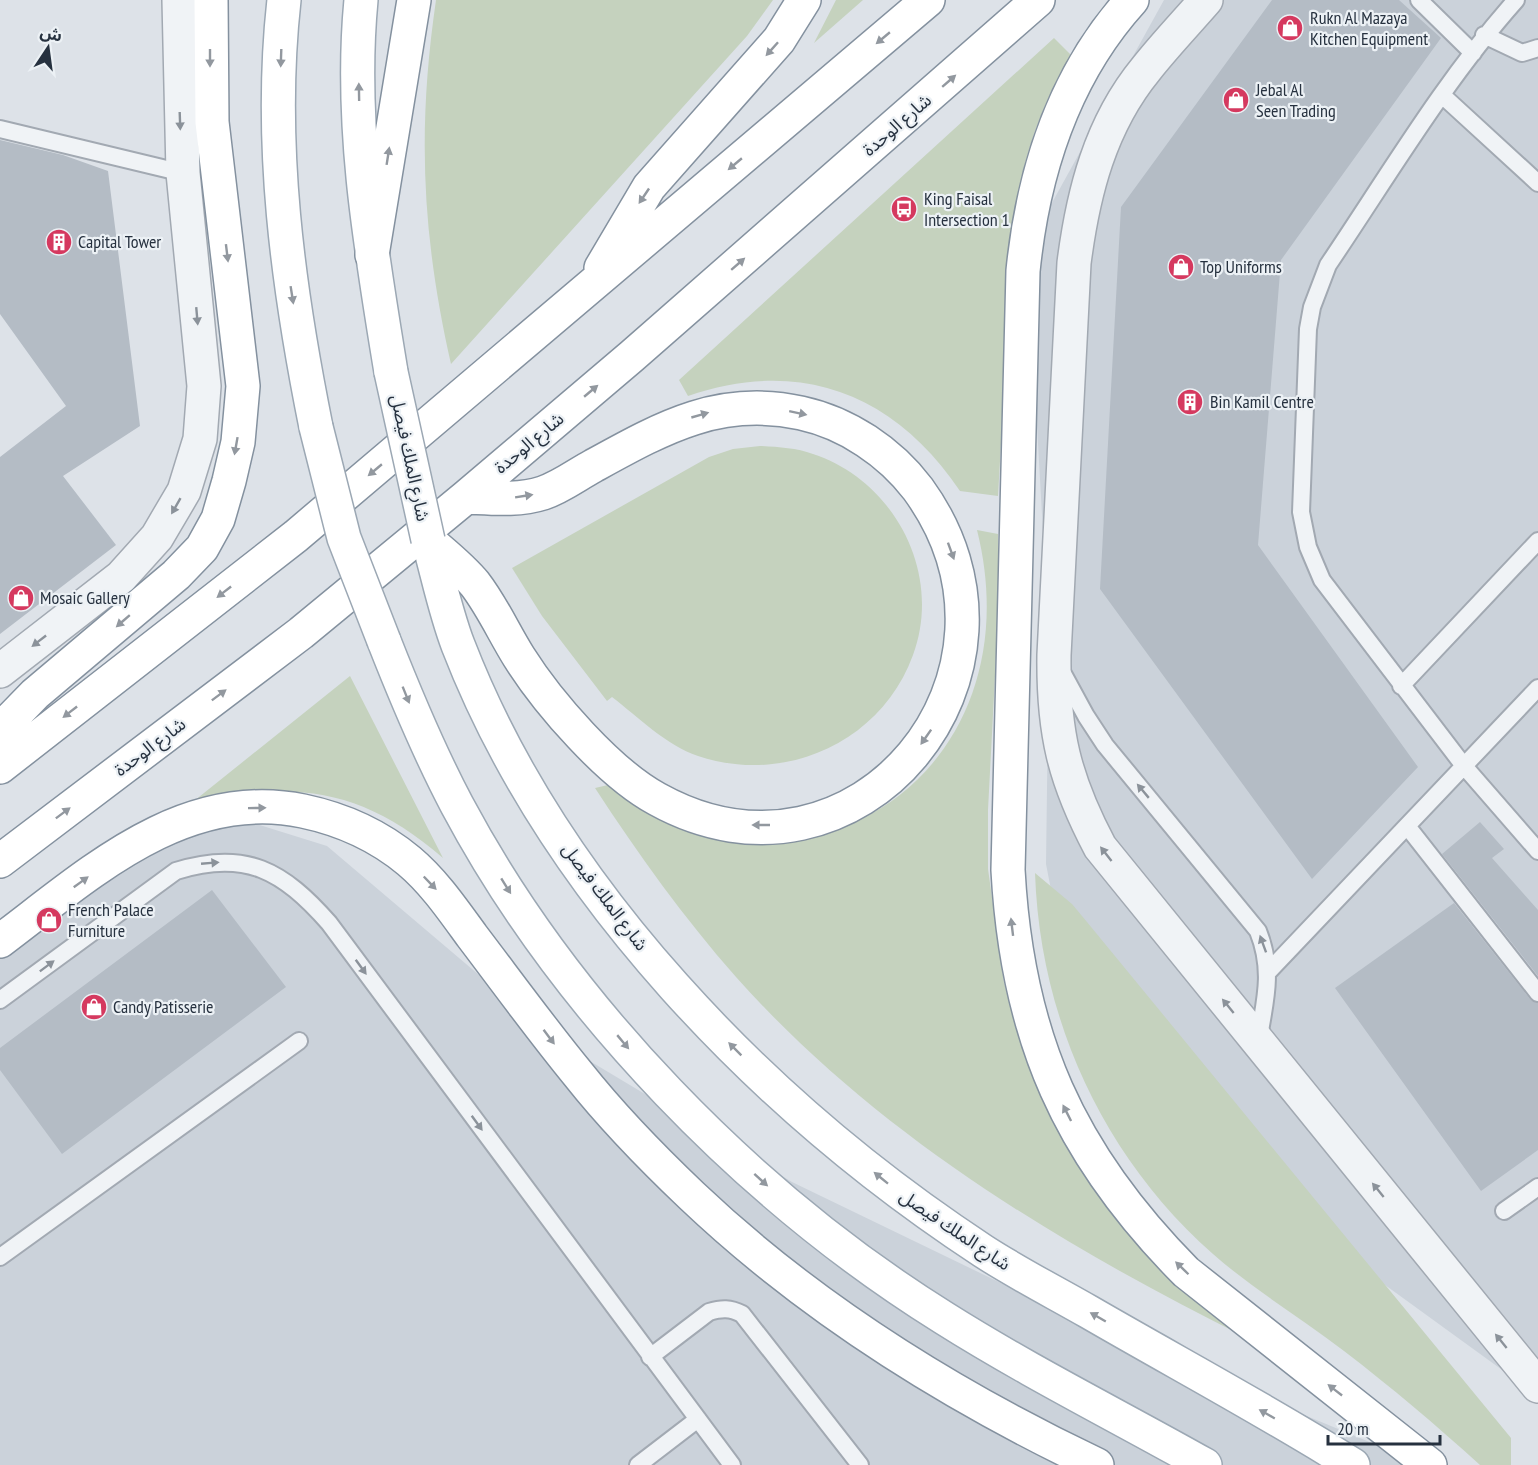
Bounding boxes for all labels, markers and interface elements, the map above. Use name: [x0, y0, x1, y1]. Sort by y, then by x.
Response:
place label: Rukn Al Mazaya Kitchen Equipment: [1310, 6, 1428, 50]
shop icon: Rukn Al Mazaya Kitchen Equipment: [1275, 13, 1305, 43]
north arrow: [18, 18, 78, 78]
text: ش: [38, 21, 64, 46]
one-way arrow: [876, 31, 891, 44]
one-way arrow: [766, 41, 779, 56]
one-way arrow: [205, 49, 215, 68]
one-way arrow: [277, 49, 286, 68]
one-way arrow: [941, 74, 956, 88]
place label: Jebal Al Seen Trading: [1255, 78, 1336, 122]
one-way arrow: [354, 83, 363, 102]
shop icon: Jebal Al Seen Trading: [1221, 85, 1251, 115]
street label: شارع الوحدة: [857, 88, 938, 163]
one-way arrow: [176, 112, 185, 131]
one-way arrow: [384, 146, 393, 165]
one-way arrow: [727, 158, 743, 171]
one-way arrow: [638, 187, 650, 203]
place label: King Faisal Intersection 1: [924, 187, 1010, 231]
bus stop icon: King Faisal Intersection 1: [889, 194, 919, 224]
building icon: Capital Tower: [44, 227, 74, 257]
place label: Capital Tower: [78, 230, 161, 253]
one-way arrow: [222, 243, 232, 262]
shop icon: Top Uniforms: [1166, 252, 1196, 282]
place label: Top Uniforms: [1200, 255, 1282, 278]
one-way arrow: [730, 258, 745, 271]
one-way arrow: [288, 285, 297, 304]
one-way arrow: [192, 306, 202, 325]
one-way arrow: [583, 385, 599, 398]
building icon: Bin Kamil Centre: [1175, 387, 1205, 417]
place label: Bin Kamil Centre: [1210, 390, 1314, 413]
street label: شارع الملك فيصل: [383, 392, 435, 524]
street label: شارع الوحدة: [489, 407, 570, 481]
one-way arrow: [789, 409, 808, 418]
one-way arrow: [691, 410, 709, 419]
one-way arrow: [232, 437, 241, 456]
one-way arrow: [367, 463, 383, 476]
one-way arrow: [515, 492, 534, 501]
one-way arrow: [170, 498, 181, 514]
one-way arrow: [947, 542, 957, 560]
shop icon: Mosaic Gallery: [6, 583, 36, 613]
place label: Mosaic Gallery: [40, 586, 130, 609]
one-way arrow: [216, 586, 231, 598]
one-way arrow: [116, 614, 131, 627]
one-way arrow: [31, 635, 46, 647]
one-way arrow: [402, 686, 411, 704]
one-way arrow: [211, 690, 226, 702]
one-way arrow: [62, 706, 78, 719]
street label: شارع الوحدة: [109, 712, 192, 783]
one-way arrow: [920, 729, 932, 745]
one-way arrow: [1137, 783, 1150, 799]
one-way arrow: [247, 803, 266, 813]
one-way arrow: [55, 807, 71, 819]
one-way arrow: [752, 821, 771, 830]
street label: شارع الملك فيصل: [555, 838, 653, 957]
one-way arrow: [1099, 846, 1112, 862]
one-way arrow: [201, 858, 220, 868]
one-way arrow: [423, 875, 437, 890]
one-way arrow: [73, 876, 89, 888]
one-way arrow: [501, 878, 512, 894]
place label: French Palace Furniture: [68, 898, 154, 942]
shop icon: French Palace Furniture: [34, 905, 64, 935]
one-way arrow: [1007, 917, 1016, 936]
one-way arrow: [1258, 935, 1268, 953]
one-way arrow: [39, 959, 55, 972]
one-way arrow: [355, 959, 367, 974]
shop icon: Candy Patisserie: [79, 992, 109, 1022]
place label: Candy Patisserie: [113, 995, 214, 1018]
one-way arrow: [1222, 999, 1235, 1014]
one-way arrow: [543, 1030, 555, 1045]
one-way arrow: [617, 1034, 629, 1049]
one-way arrow: [728, 1042, 742, 1056]
one-way arrow: [1062, 1104, 1071, 1121]
one-way arrow: [471, 1115, 483, 1131]
one-way arrow: [873, 1172, 888, 1185]
one-way arrow: [753, 1173, 768, 1187]
one-way arrow: [1371, 1182, 1384, 1198]
street label: شارع الملك فيصل: [894, 1184, 1015, 1278]
one-way arrow: [1175, 1261, 1190, 1275]
one-way arrow: [1089, 1312, 1106, 1322]
one-way arrow: [1495, 1334, 1508, 1349]
one-way arrow: [1327, 1383, 1343, 1396]
scale bar: [1328, 1408, 1440, 1446]
one-way arrow: [1258, 1409, 1275, 1419]
text: 20 m: [1337, 1417, 1369, 1440]

